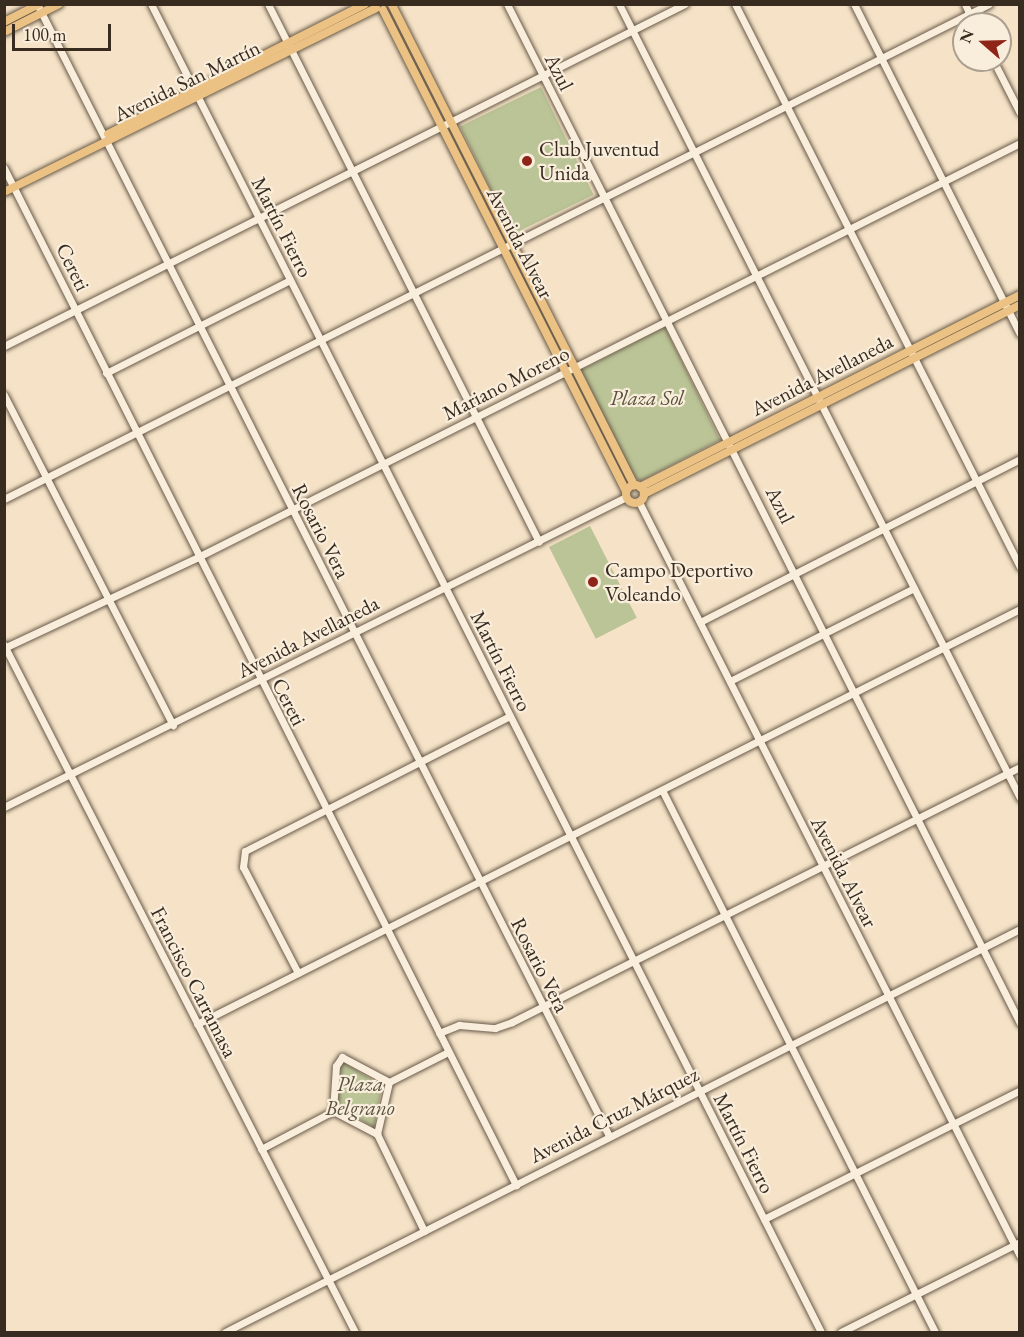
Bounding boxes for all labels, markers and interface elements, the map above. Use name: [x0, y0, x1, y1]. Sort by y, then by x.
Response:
scale bar: [15, 12, 114, 50]
north arrow: [952, 12, 1012, 72]
text: 100 m: [23, 23, 67, 46]
text: N: [954, 27, 979, 46]
street label: Avenida San Martín: [110, 35, 264, 127]
street label: Azul: [539, 49, 579, 95]
place label: Club Juventud Unida: [539, 136, 659, 186]
marker: Club Juventud Unida: [520, 154, 534, 168]
street label: Martín Fierro: [246, 173, 318, 281]
street label: Avenida Alvear: [481, 183, 559, 303]
street label: Cereti: [51, 239, 95, 295]
street label: Avenida Avellaneda: [747, 328, 897, 422]
street label: Mariano Moreno: [438, 340, 574, 426]
park label: Plaza Sol: [610, 385, 684, 411]
street label: Rosario Vera: [286, 479, 356, 583]
street label: Azul: [760, 482, 800, 528]
place label: Campo Deportivo Voleando: [605, 557, 753, 607]
marker: Campo Deportivo Voleando: [586, 575, 600, 589]
street label: Avenida Avellaneda: [233, 590, 383, 684]
street label: Martín Fierro: [465, 607, 537, 715]
street label: Cereti: [266, 674, 312, 730]
street label: Avenida Alvear: [805, 812, 883, 932]
street label: Francisco Carramasa: [145, 902, 243, 1062]
street label: Rosario Vera: [505, 913, 575, 1017]
street label: Avenida Cruz Márquez: [525, 1061, 703, 1169]
park label: Plaza Belgrano: [325, 1071, 395, 1121]
street label: Martín Fierro: [708, 1089, 780, 1197]

